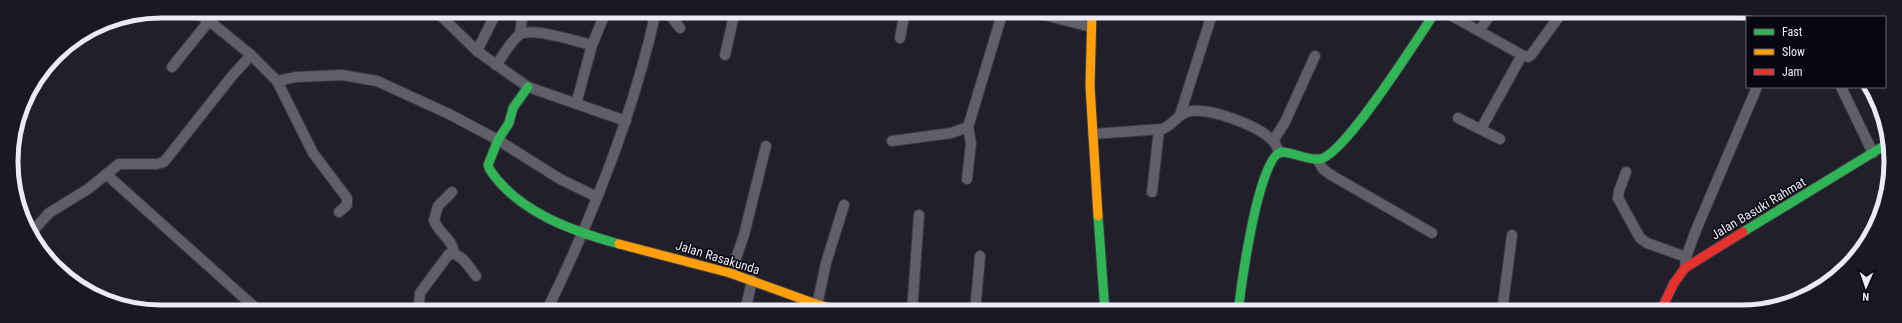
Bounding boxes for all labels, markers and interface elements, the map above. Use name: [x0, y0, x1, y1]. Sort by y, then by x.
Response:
legend: [1746, 16, 1886, 88]
text: Fast: [1782, 25, 1803, 39]
text: Slow: [1782, 45, 1805, 59]
text: Jam: [1782, 65, 1803, 79]
street label: Jalan Basuki Rahmat: [1708, 174, 1808, 243]
street label: Jalan Rasakunda: [674, 238, 762, 277]
north arrow: [1846, 267, 1886, 307]
text: N: [1862, 290, 1869, 303]

